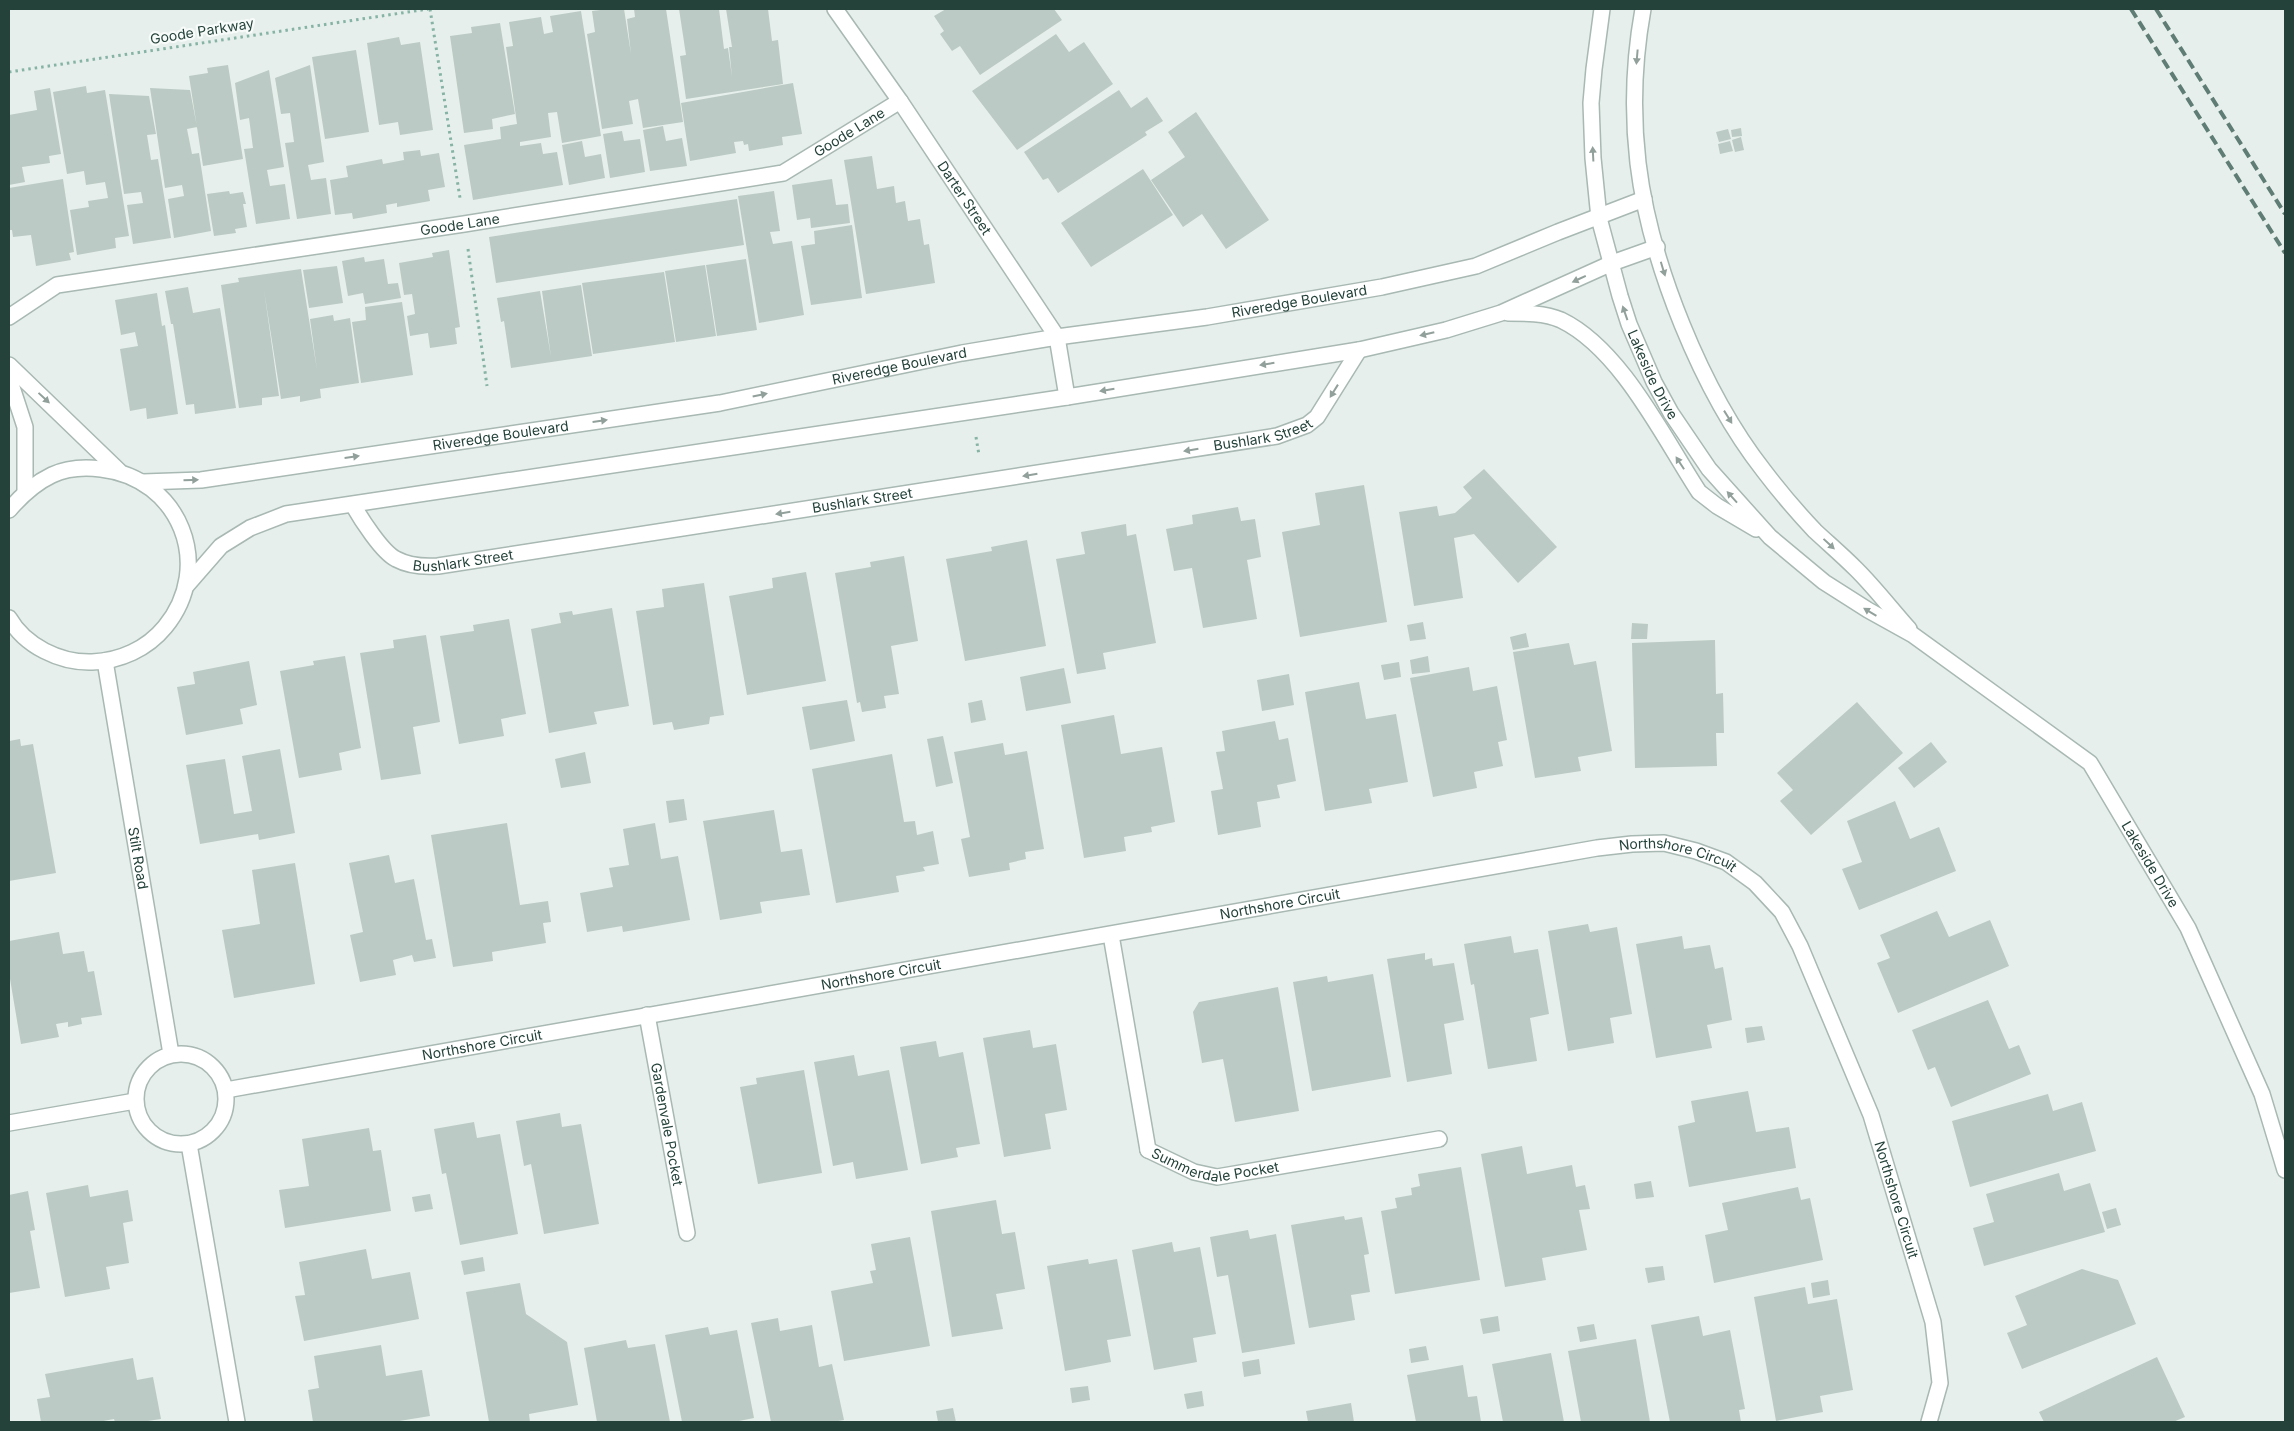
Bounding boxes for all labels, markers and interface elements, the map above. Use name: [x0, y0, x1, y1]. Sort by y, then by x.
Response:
street label: Goode Parkway: [149, 14, 255, 47]
one-way arrow: [1633, 49, 1641, 65]
street label: Goode Lane: [810, 104, 888, 160]
one-way arrow: [1588, 146, 1596, 162]
street label: Darter Street: [934, 158, 996, 238]
street label: Goode Lane: [419, 209, 501, 238]
one-way arrow: [1660, 261, 1668, 276]
one-way arrow: [1572, 275, 1586, 283]
street label: Riveredge Boulevard: [1230, 281, 1368, 321]
one-way arrow: [1621, 305, 1628, 320]
street label: Lakeside Drive: [1624, 327, 1682, 423]
one-way arrow: [1419, 330, 1435, 338]
street label: Riveredge Boulevard: [831, 343, 968, 388]
one-way arrow: [1259, 361, 1275, 369]
one-way arrow: [1330, 385, 1339, 398]
one-way arrow: [1099, 386, 1115, 394]
one-way arrow: [752, 391, 767, 399]
one-way arrow: [38, 392, 50, 404]
one-way arrow: [1723, 411, 1732, 424]
street label: Bushlark Street: [1212, 415, 1316, 454]
street label: Riveredge Boulevard: [432, 417, 570, 454]
one-way arrow: [592, 417, 608, 425]
one-way arrow: [1183, 446, 1199, 454]
one-way arrow: [345, 453, 361, 461]
one-way arrow: [1676, 456, 1685, 469]
one-way arrow: [1022, 471, 1038, 479]
one-way arrow: [184, 476, 200, 484]
street label: Bushlark Street: [811, 484, 914, 516]
one-way arrow: [1727, 491, 1738, 504]
one-way arrow: [775, 509, 791, 517]
one-way arrow: [1822, 538, 1834, 550]
street label: Bushlark Street: [412, 545, 515, 574]
one-way arrow: [1864, 607, 1877, 616]
street label: Lakeside Drive: [2118, 818, 2183, 910]
street label: Stilt Road: [125, 826, 152, 891]
street label: Northshore Circuit: [1618, 834, 1741, 875]
street label: Northshore Circuit: [1218, 885, 1341, 922]
street label: Northshore Circuit: [819, 955, 942, 993]
street label: Northshore Circuit: [421, 1025, 544, 1063]
street label: Gardenvale Pocket: [648, 1061, 687, 1187]
street label: Northshore Circuit: [1871, 1139, 1923, 1261]
street label: Summerdale Pocket: [1149, 1144, 1281, 1185]

